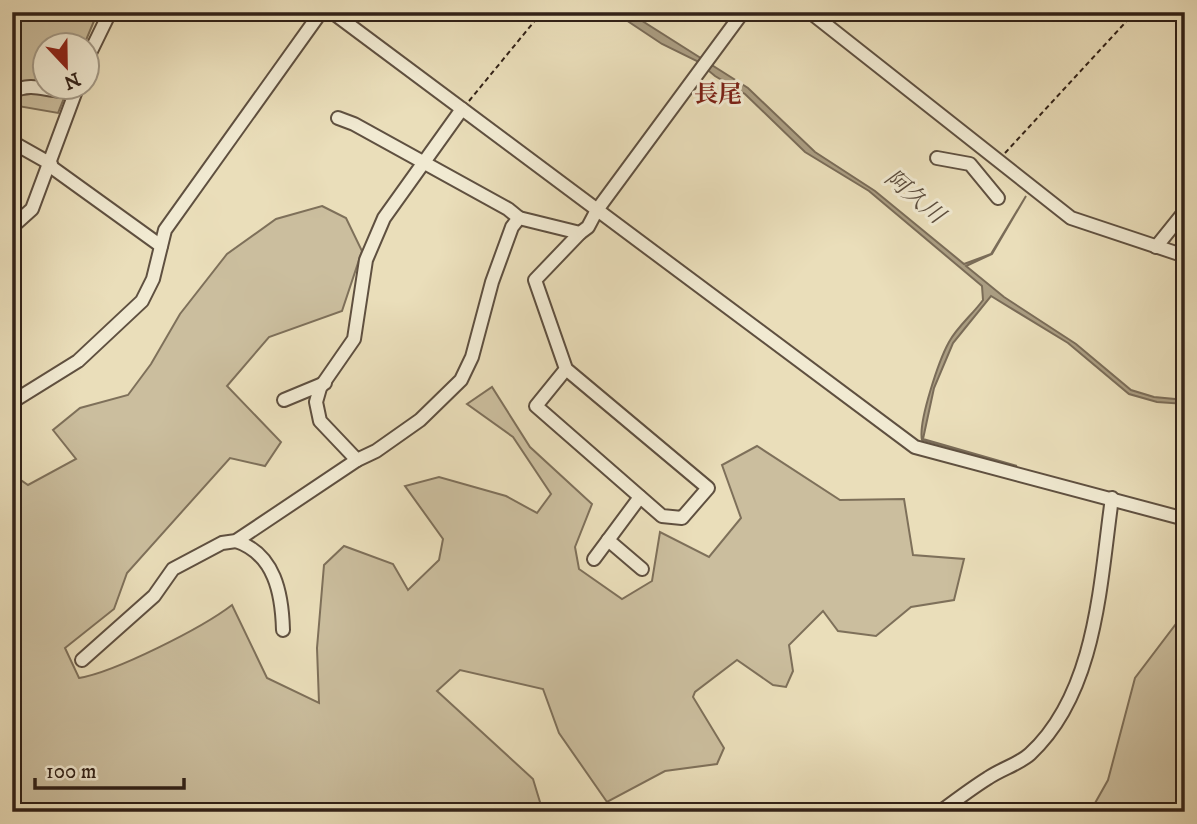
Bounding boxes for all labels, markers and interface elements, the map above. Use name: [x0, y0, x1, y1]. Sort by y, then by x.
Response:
north arrow: [32, 32, 102, 102]
text: N: [60, 67, 83, 94]
district label: 長尾: [694, 80, 742, 110]
water label: 阿久川: [878, 164, 952, 232]
scale bar: [35, 747, 184, 791]
text: 100 m: [46, 759, 97, 785]

